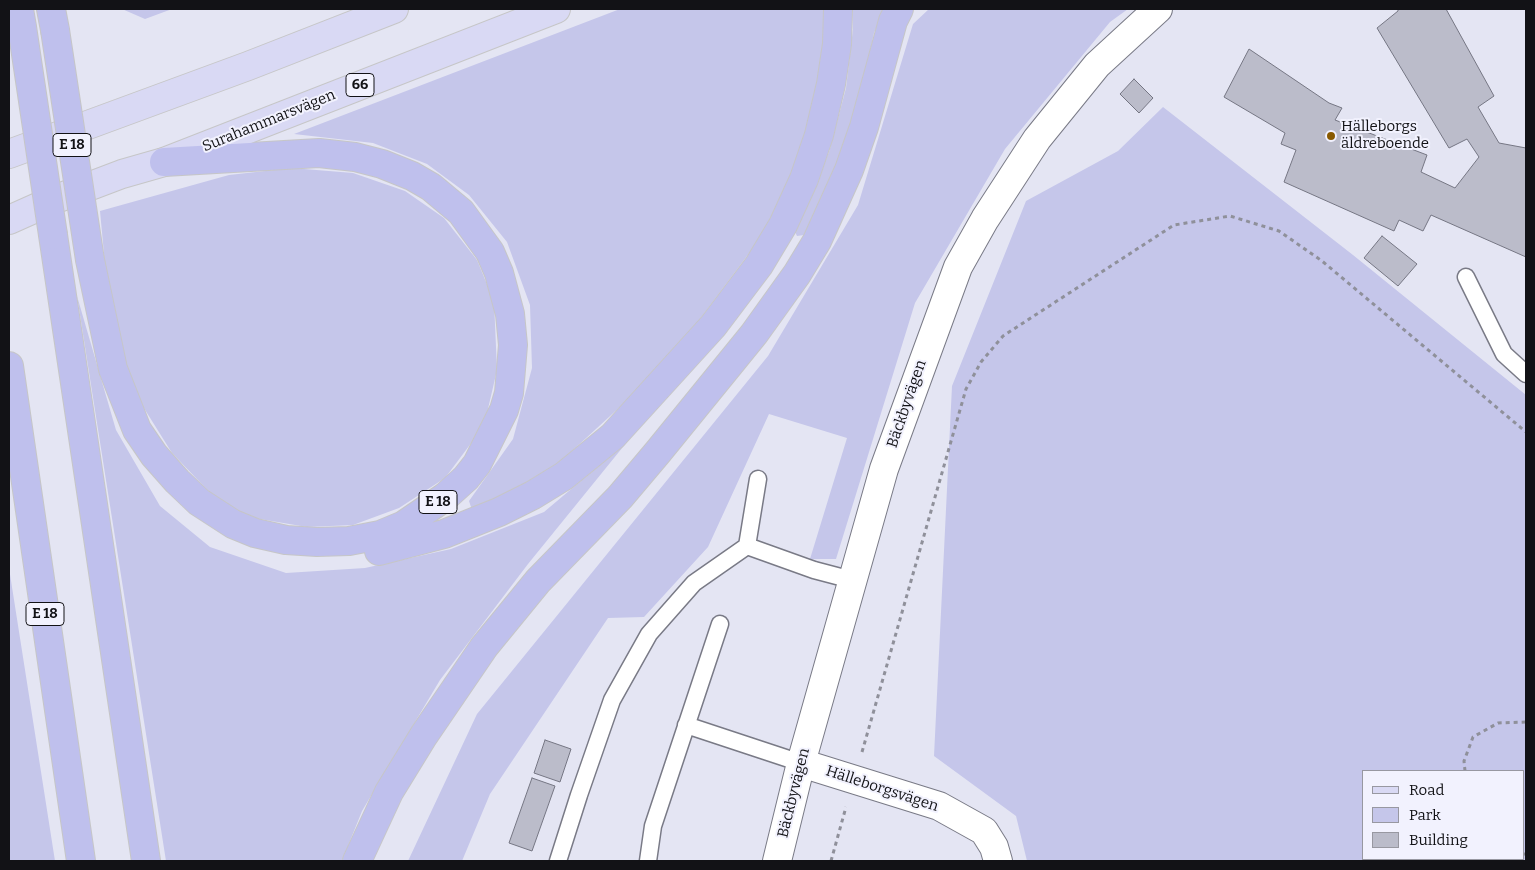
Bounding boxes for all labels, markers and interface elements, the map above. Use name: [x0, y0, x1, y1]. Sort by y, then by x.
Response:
road number: 66: [346, 74, 374, 96]
street label: Surahammarsvägen: [200, 86, 338, 156]
place label: Hälleborgs äldreboende: [1341, 118, 1429, 153]
marker: Hälleborgs äldreboende: [1325, 130, 1337, 142]
road number: E 18: [53, 134, 91, 156]
street label: Bäckbyvägen: [884, 358, 930, 450]
road number: E 18: [419, 491, 457, 514]
road number: E 18: [26, 602, 64, 626]
street label: Bäckbyvägen: [774, 746, 814, 840]
street label: Hälleborgsvägen: [823, 762, 941, 816]
legend: [1362, 770, 1525, 860]
text: Road: [1409, 781, 1444, 799]
text: Park: [1409, 806, 1441, 824]
text: Building: [1409, 831, 1468, 849]

